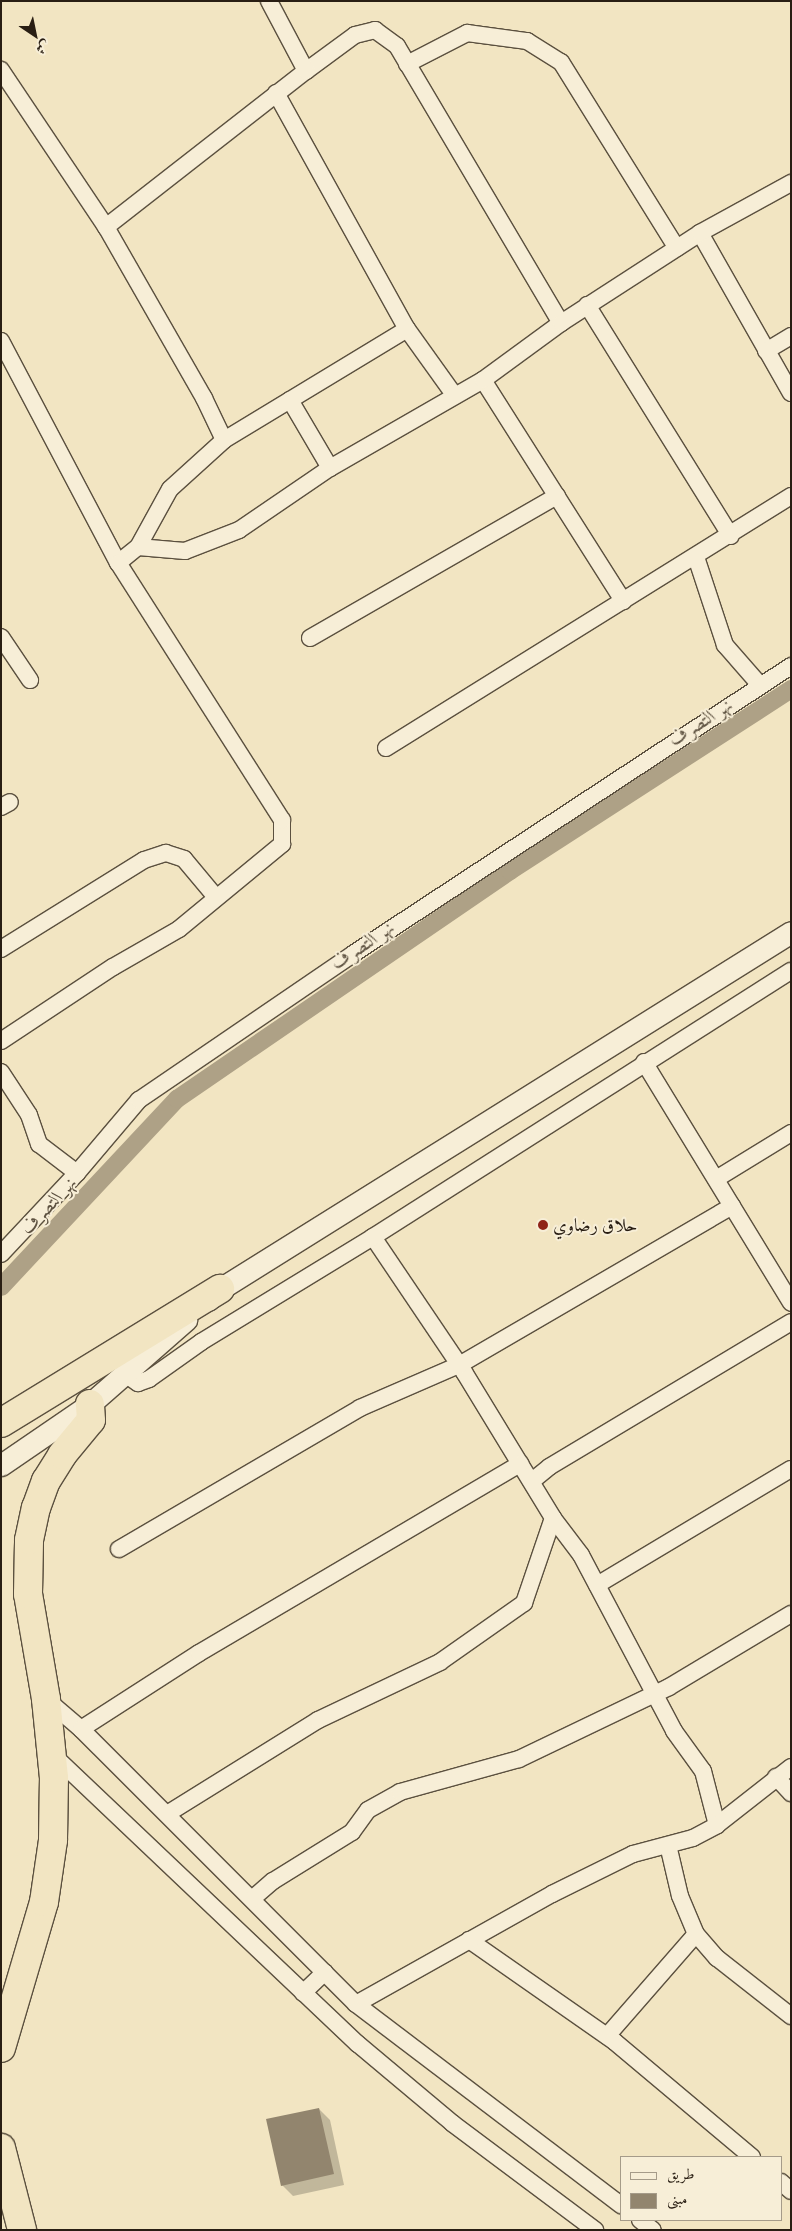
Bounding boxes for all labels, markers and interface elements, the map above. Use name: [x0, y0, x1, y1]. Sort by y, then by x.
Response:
north arrow: [10, 10, 60, 60]
text: ش: [32, 35, 55, 60]
water label: نهر التصرف: [665, 693, 737, 751]
water label: نهر التصرف: [327, 916, 399, 974]
water label: نهر التصرف: [16, 1171, 82, 1239]
place label: حلاق رضاوي: [553, 1214, 637, 1236]
marker: حلاق رضاوي: [537, 1219, 549, 1231]
legend: [620, 2156, 782, 2221]
text: طريق: [667, 2163, 694, 2184]
text: مبنى: [667, 2188, 687, 2209]

